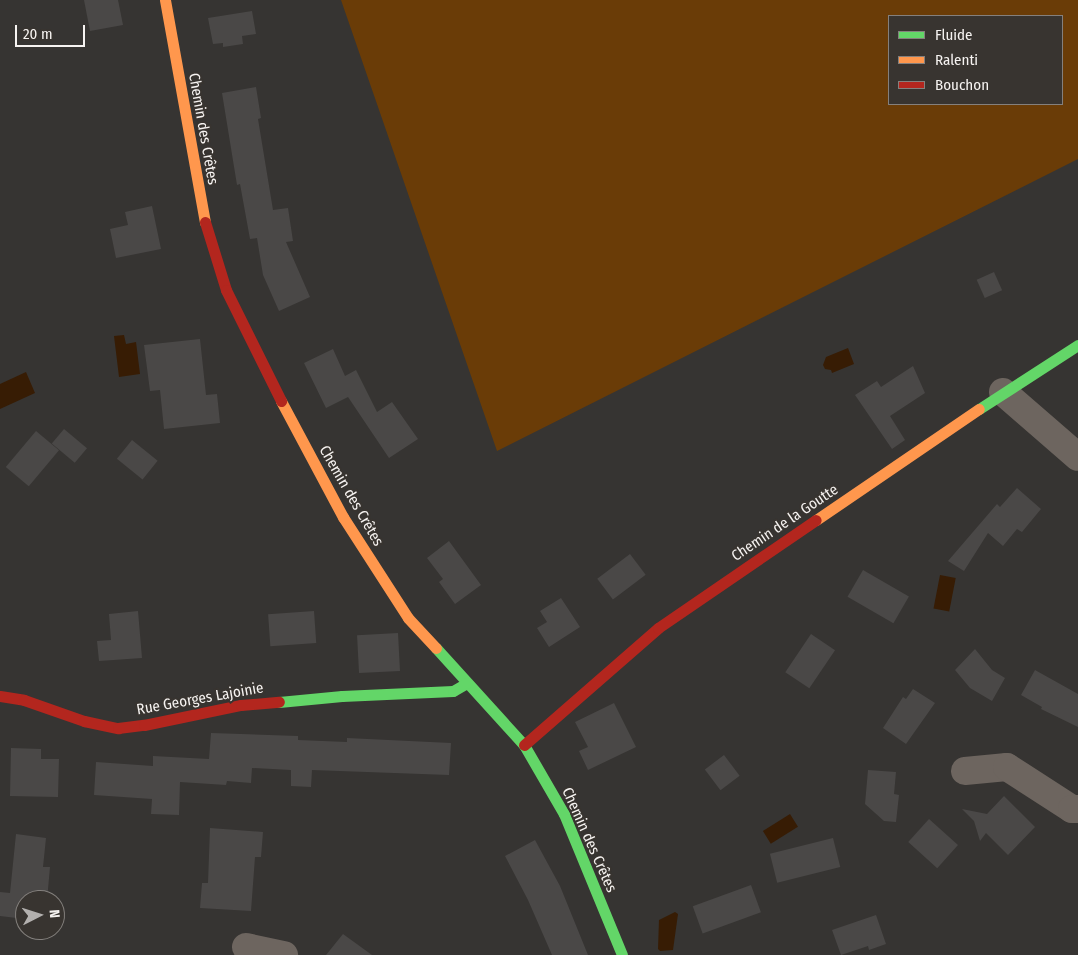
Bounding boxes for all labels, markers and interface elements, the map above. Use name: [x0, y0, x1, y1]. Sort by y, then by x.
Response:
scale bar: [18, 15, 88, 47]
legend: [888, 15, 1063, 105]
text: 20 m: [23, 25, 53, 43]
text: Fluide: [935, 26, 972, 44]
text: Ralenti: [935, 51, 978, 69]
street label: Chemin des Crêtes: [184, 72, 222, 186]
text: Bouchon: [935, 76, 989, 94]
street label: Chemin des Crêtes: [315, 443, 387, 549]
street label: Chemin de la Goutte: [728, 481, 842, 565]
street label: Rue Georges Lajoinie: [135, 679, 265, 719]
street label: Chemin des Crêtes: [558, 785, 620, 895]
north arrow: [15, 890, 65, 940]
text: N: [46, 909, 63, 919]

